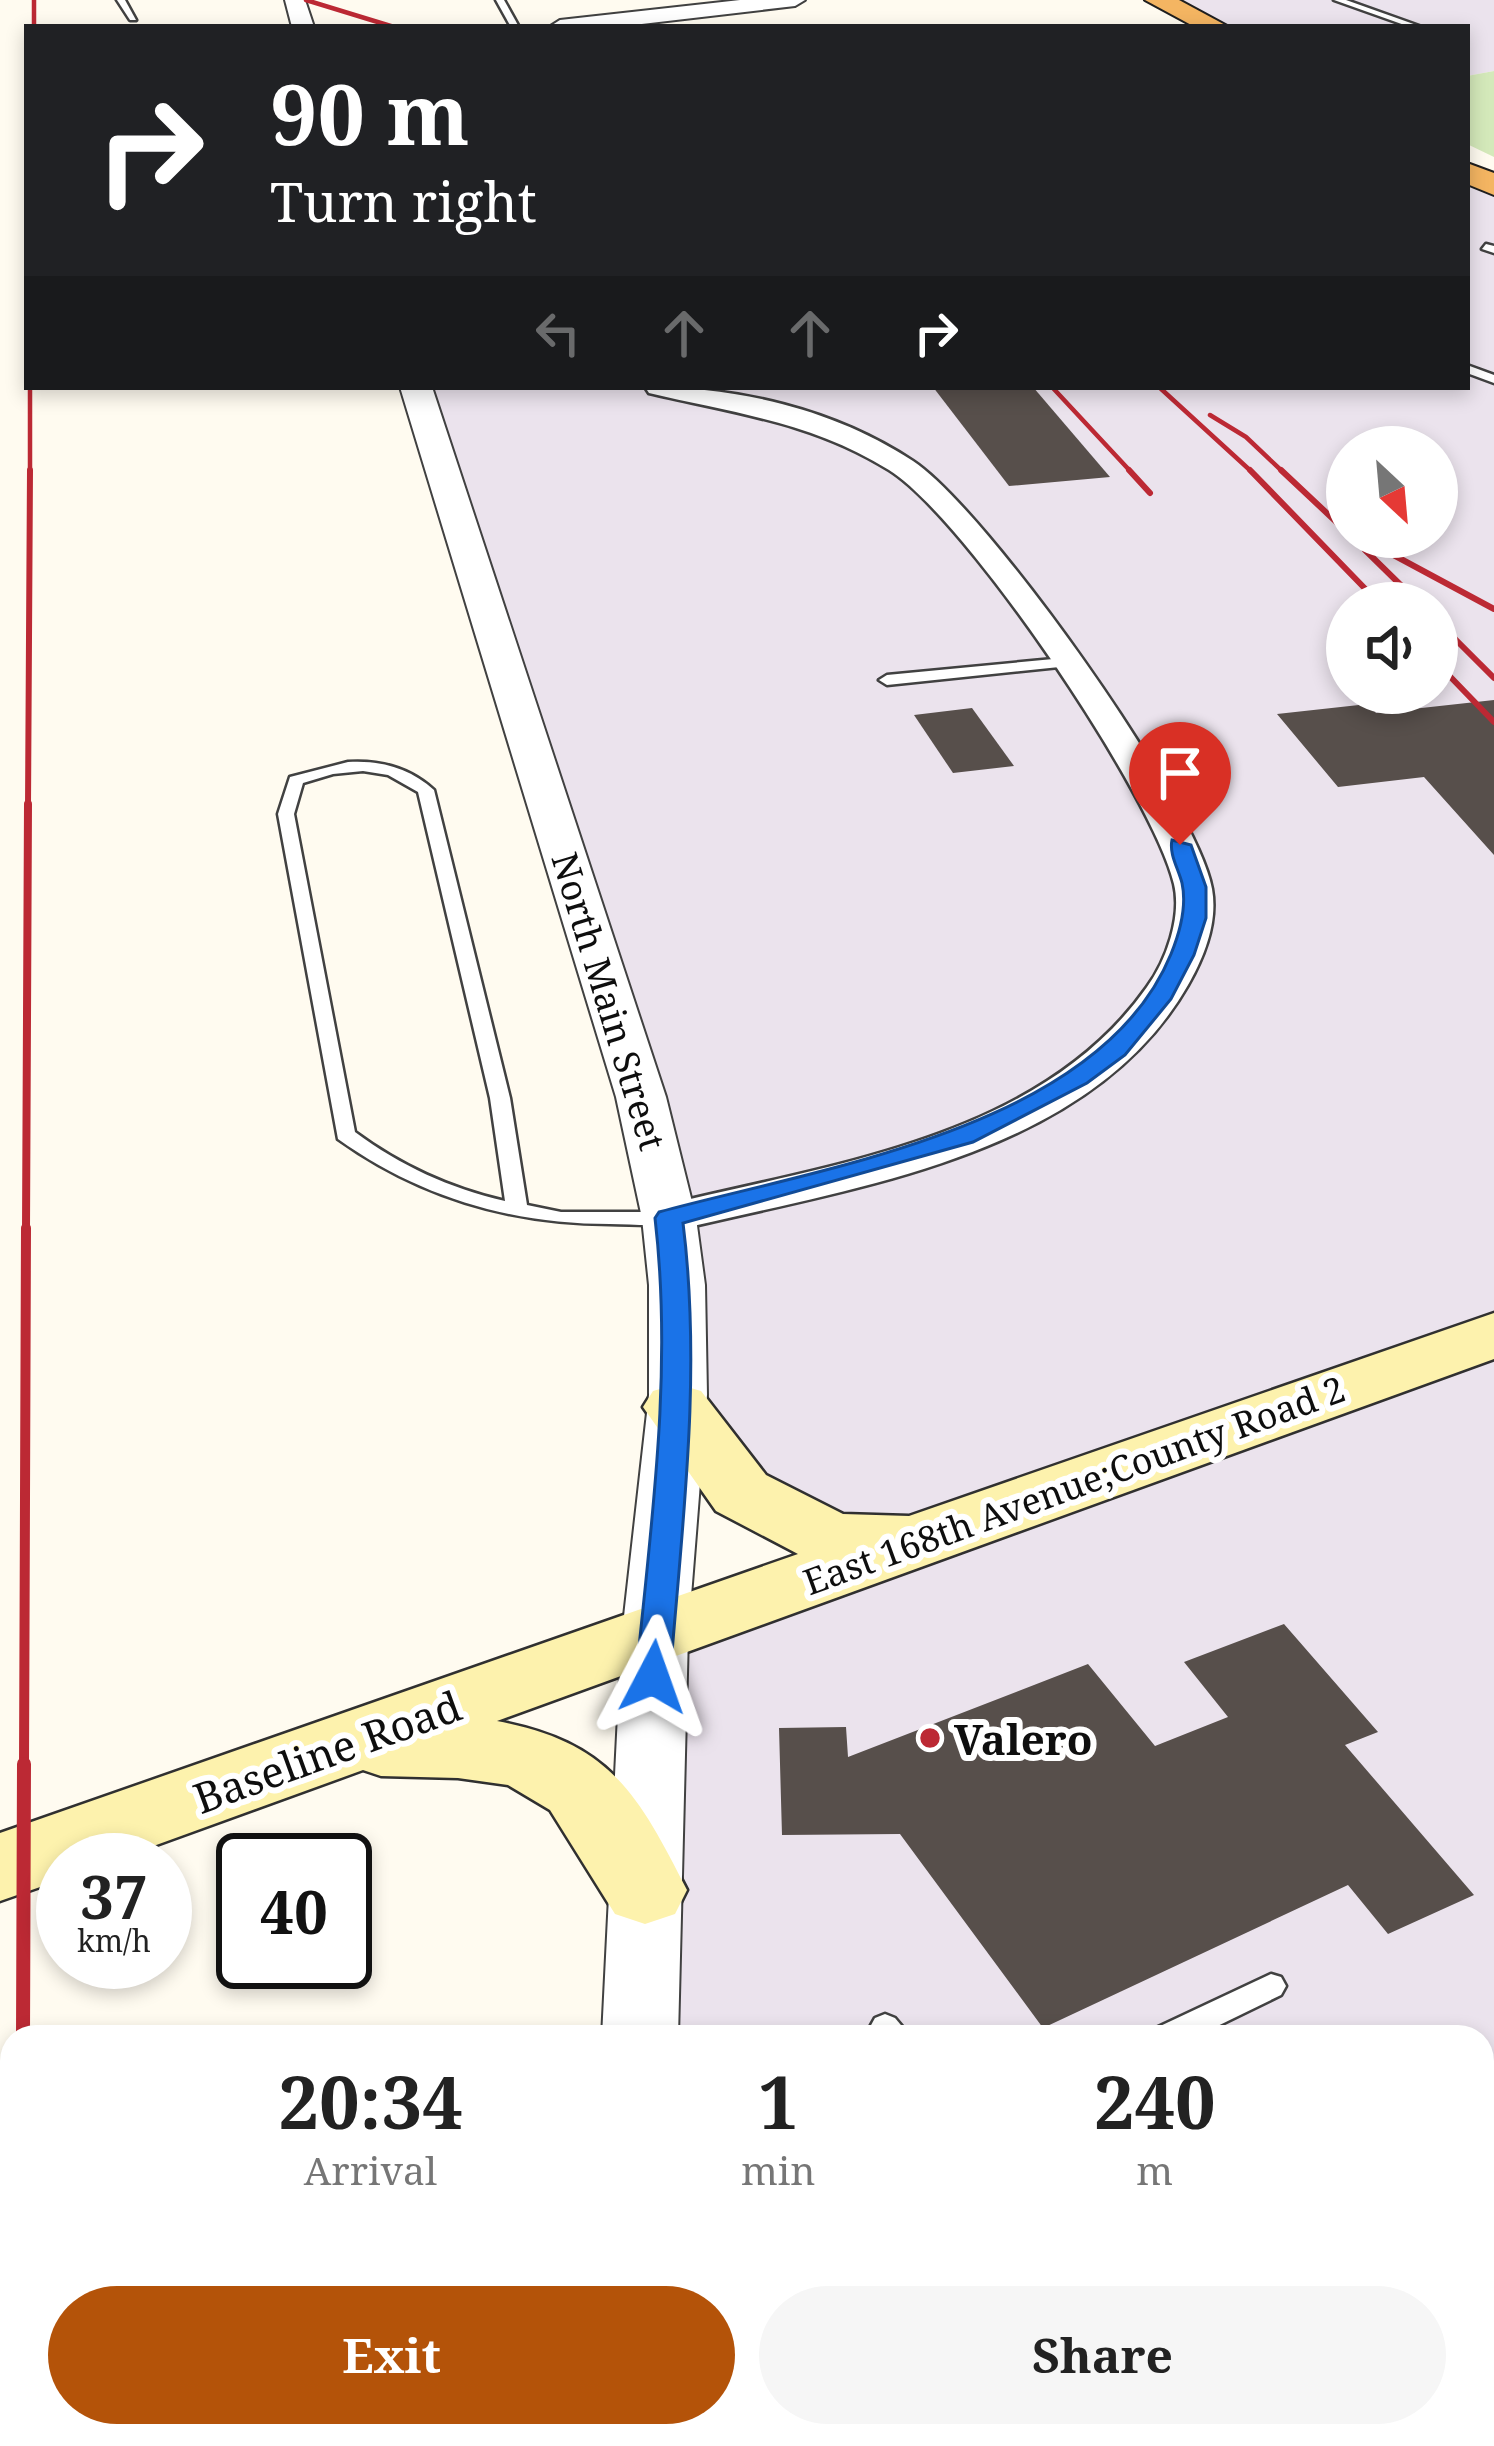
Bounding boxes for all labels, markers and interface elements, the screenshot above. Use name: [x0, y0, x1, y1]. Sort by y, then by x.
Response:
text: 90 m: [270, 55, 470, 170]
icon: right: [72, 72, 228, 228]
text: Turn right: [270, 164, 537, 238]
icon: left: [525, 300, 591, 366]
icon: ahead: [651, 300, 717, 366]
icon: ahead: [777, 300, 843, 366]
icon: right: [903, 300, 969, 366]
north arrow: [1326, 426, 1458, 558]
map controls: [1326, 426, 1458, 714]
button: sound: [1326, 582, 1458, 714]
pin: [1129, 722, 1231, 845]
icon: arrive: [1147, 740, 1213, 806]
street label: North Main Street: [540, 846, 678, 1156]
street label: East 168th Avenue;County Road 2: [797, 1364, 1351, 1606]
position arrow: [590, 1614, 716, 1740]
street label: Baseline Road: [185, 1676, 469, 1826]
place label: Valero: [954, 1710, 1093, 1767]
marker: Valero: [917, 1725, 943, 1751]
speed limit sign: 40: [216, 1833, 372, 1989]
text: 37: [80, 1855, 148, 1937]
text: km/h: [77, 1920, 151, 1961]
text: 20:34: [278, 2052, 463, 2150]
text: 1: [758, 2052, 799, 2150]
text: 240: [1094, 2052, 1216, 2150]
text: Arrival: [304, 2143, 437, 2196]
text: min: [741, 2143, 816, 2196]
text: m: [1136, 2143, 1173, 2196]
button: Exit: [48, 2286, 735, 2424]
button: Share: [759, 2286, 1446, 2424]

